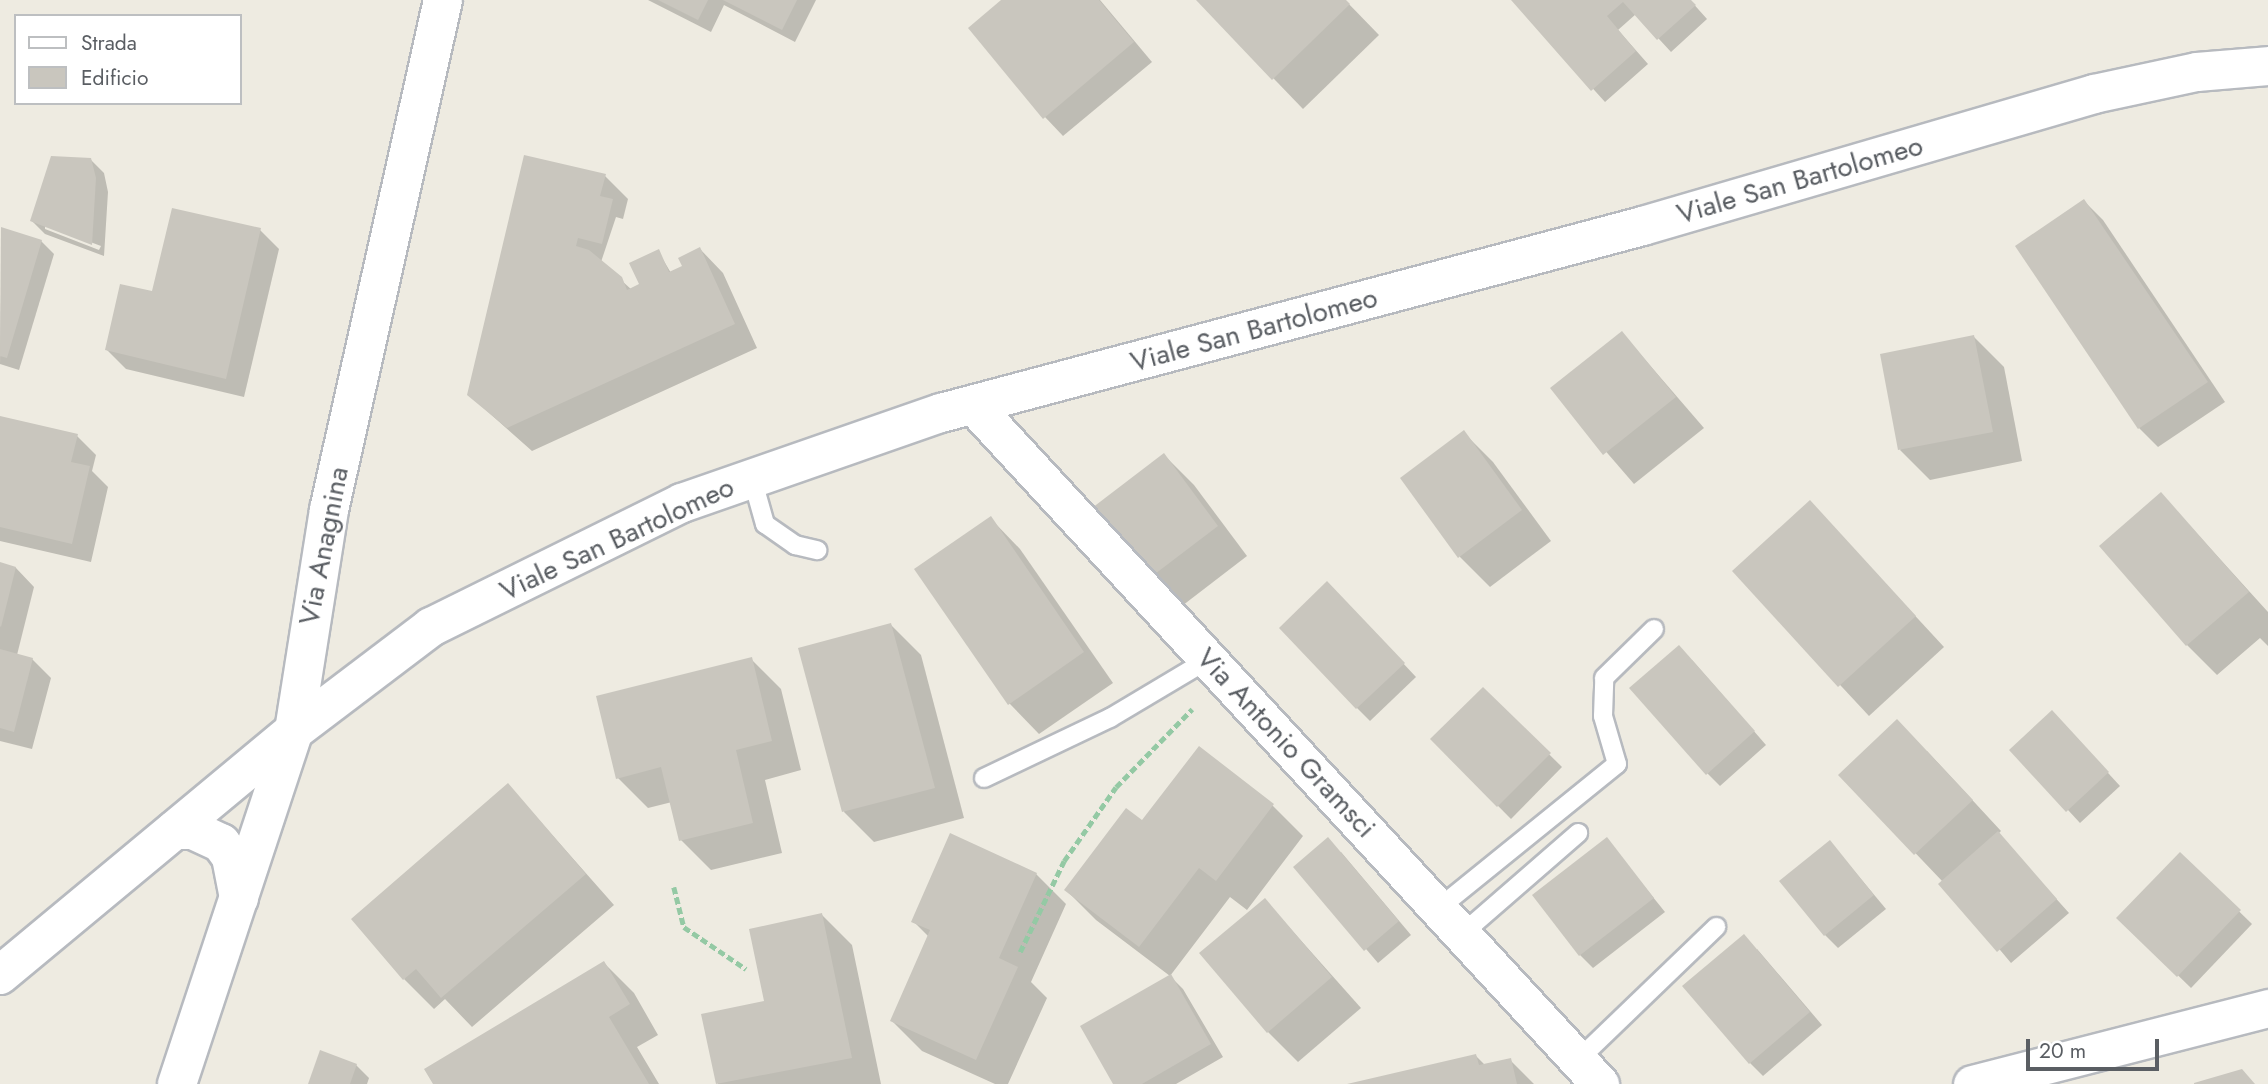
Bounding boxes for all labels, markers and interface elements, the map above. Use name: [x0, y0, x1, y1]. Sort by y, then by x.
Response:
legend: [14, 14, 242, 105]
text: Strada: [81, 28, 137, 58]
text: Edificio: [81, 63, 148, 93]
street label: Viale San Bartolomeo: [1673, 129, 1927, 231]
street label: Viale San Bartolomeo: [1127, 281, 1381, 379]
street label: Via Anagnina: [292, 464, 356, 628]
street label: Viale San Bartolomeo: [495, 470, 739, 608]
street label: Via Antonio Gramsci: [1189, 641, 1383, 845]
scale bar: [2030, 1024, 2163, 1068]
text: 20 m: [2039, 1036, 2086, 1066]

